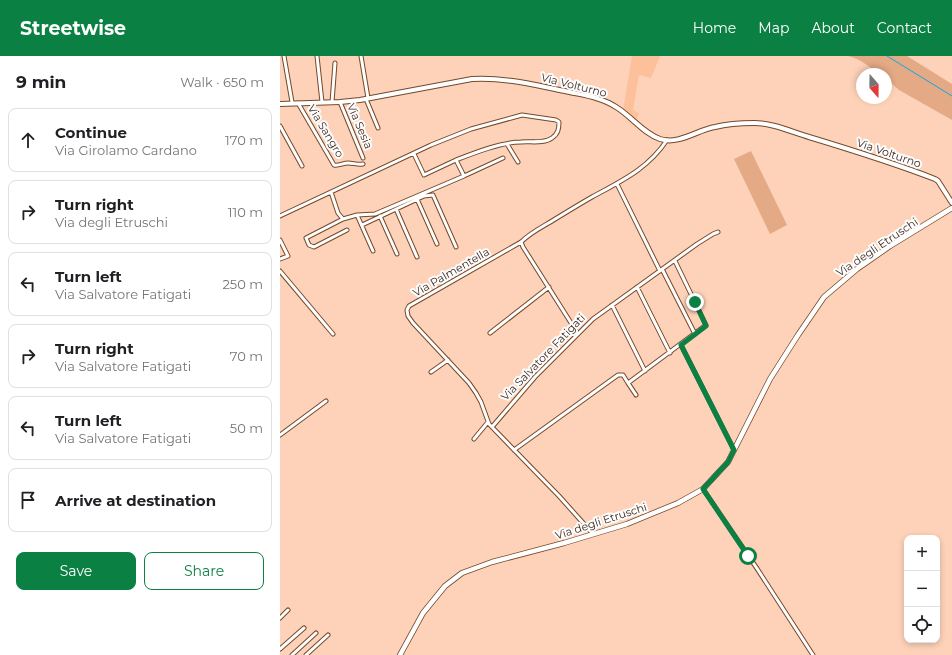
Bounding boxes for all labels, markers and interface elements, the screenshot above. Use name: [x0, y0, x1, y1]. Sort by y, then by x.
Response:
text: Streetwise: [20, 17, 126, 40]
text: Home: [693, 19, 736, 37]
text: Map: [758, 19, 789, 37]
text: About: [811, 19, 855, 37]
text: Contact: [877, 19, 932, 37]
north arrow: [856, 68, 892, 104]
street label: Via Volturno: [540, 70, 608, 100]
text: 9 min: [16, 72, 66, 92]
text: Walk · 650 m: [180, 74, 264, 90]
street label: Via Sesia: [344, 101, 376, 151]
street label: Via Sangro: [305, 102, 347, 160]
text: Continue: [55, 123, 127, 142]
icon: ahead: [17, 129, 39, 151]
text: 170 m: [225, 132, 263, 148]
street label: Via Volturno: [855, 135, 923, 171]
text: Via Girolamo Cardano: [55, 142, 197, 158]
text: Turn right: [55, 195, 134, 214]
icon: right: [17, 201, 39, 223]
text: 110 m: [228, 204, 263, 220]
text: Via degli Etruschi: [55, 214, 168, 230]
street label: Via degli Etruschi: [833, 214, 921, 280]
street label: Via Palmentella: [410, 244, 492, 300]
text: Turn left: [55, 267, 122, 286]
icon: left: [17, 273, 39, 295]
text: 250 m: [222, 276, 263, 292]
text: Via Salvatore Fatigati: [55, 286, 191, 302]
route end: [686, 293, 704, 311]
street label: Via Salvatore Fatigati: [498, 311, 588, 403]
text: Turn right: [55, 339, 134, 358]
icon: right: [17, 345, 39, 367]
text: 70 m: [230, 348, 263, 364]
text: Via Salvatore Fatigati: [55, 358, 191, 374]
text: Turn left: [55, 411, 122, 430]
icon: left: [17, 417, 39, 439]
text: 50 m: [230, 420, 263, 436]
text: Via Salvatore Fatigati: [55, 430, 191, 446]
icon: arrive: [17, 489, 39, 511]
text: Arrive at destination: [55, 491, 216, 510]
street label: Via degli Etruschi: [553, 500, 649, 542]
map controls: [904, 535, 940, 643]
button: +: [904, 535, 940, 571]
route start: [739, 547, 757, 565]
button: Save: [16, 552, 136, 590]
button: Share: [144, 552, 264, 590]
button: −: [904, 571, 940, 607]
button: locate: [904, 607, 940, 643]

